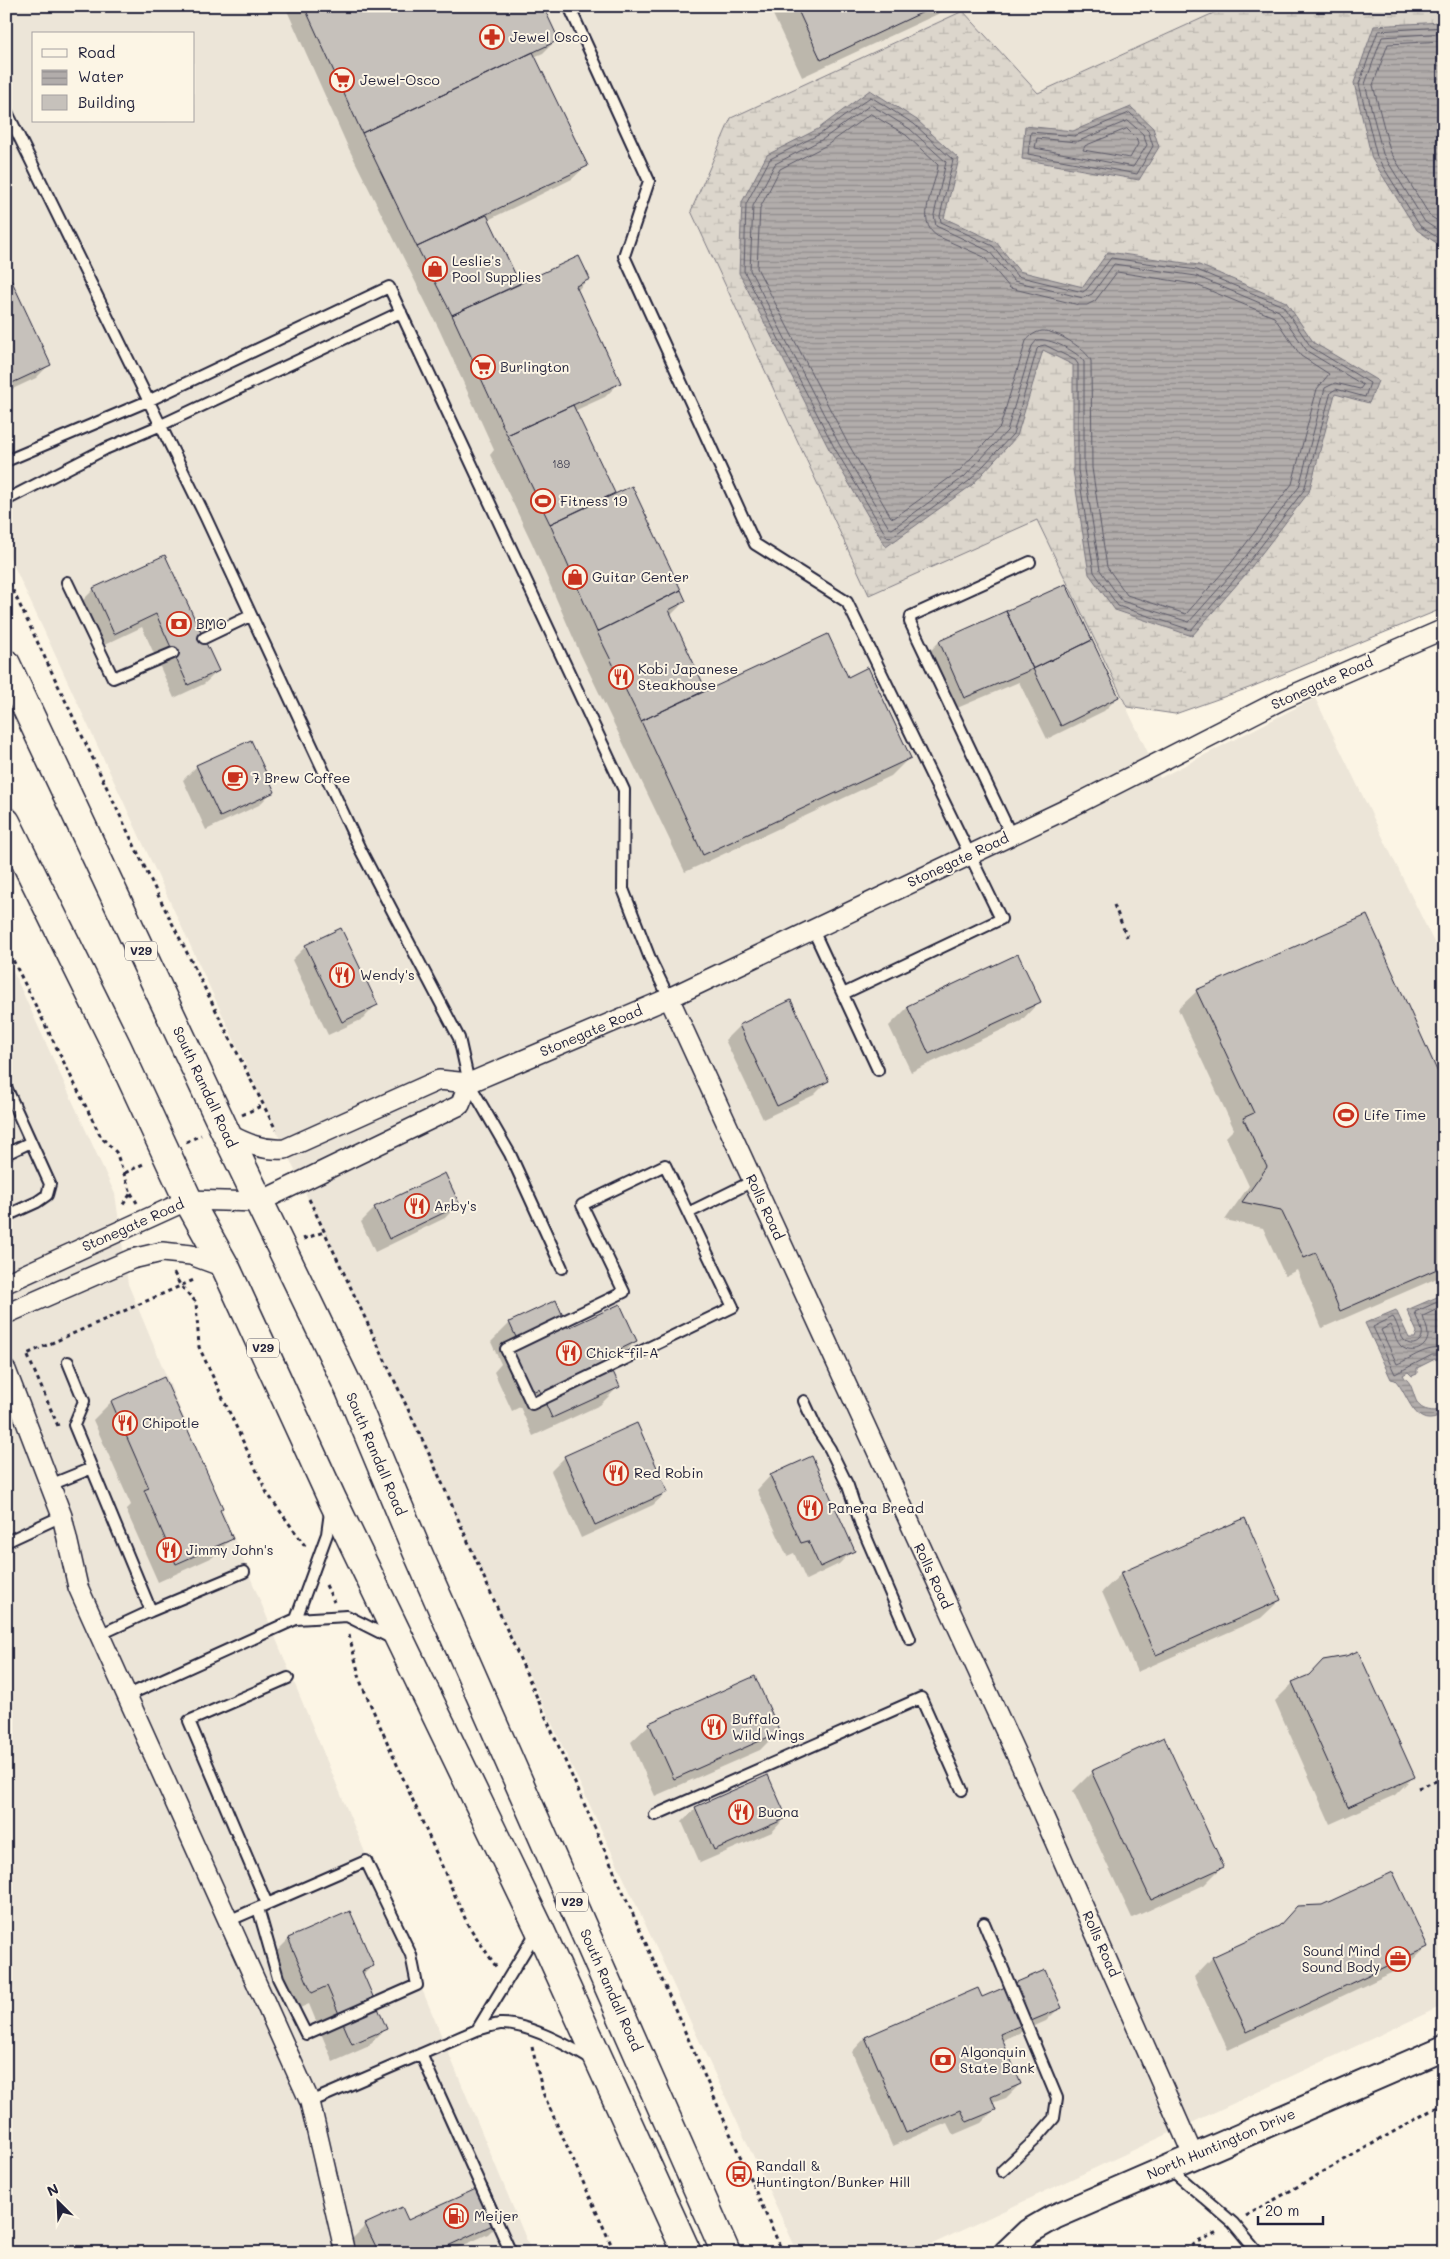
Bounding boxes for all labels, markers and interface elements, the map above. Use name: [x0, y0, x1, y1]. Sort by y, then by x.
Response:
pharmacy icon: Jewel Osco: [479, 24, 505, 50]
place label: Jewel Osco: [510, 27, 588, 46]
legend: [32, 32, 195, 122]
text: Road: [78, 42, 115, 62]
text: Water: [78, 66, 124, 86]
supermarket icon: Jewel-Osco: [329, 67, 355, 93]
place label: Jewel-Osco: [360, 70, 440, 89]
text: Building: [78, 92, 135, 112]
place label: Leslie's Pool Supplies: [452, 251, 541, 286]
shop icon: Leslie's Pool Supplies: [422, 256, 448, 282]
supermarket icon: Burlington: [470, 354, 496, 380]
place label: Burlington: [500, 357, 569, 376]
house number: 189: [552, 456, 571, 471]
sports icon: Fitness 19: [530, 488, 556, 514]
place label: Fitness 19: [560, 491, 627, 510]
shop icon: Guitar Center: [562, 564, 588, 590]
place label: Guitar Center: [592, 567, 689, 586]
bank icon: BMO: [166, 611, 192, 637]
place label: BMO: [196, 614, 227, 633]
street label: Stonegate Road: [1268, 651, 1376, 714]
place label: Kobi Japanese Steakhouse: [638, 659, 738, 694]
restaurant icon: Kobi Japanese Steakhouse: [608, 664, 634, 690]
cafe icon: 7 Brew Coffee: [222, 765, 248, 791]
place label: 7 Brew Coffee: [252, 768, 351, 787]
street label: Stonegate Road: [904, 828, 1012, 891]
road number: V29: [125, 941, 157, 960]
restaurant icon: Wendy's: [329, 962, 355, 988]
place label: Wendy's: [360, 965, 415, 984]
street label: Stonegate Road: [537, 1000, 645, 1061]
street label: South Randall Road: [169, 1023, 242, 1151]
sports icon: Life Time: [1333, 1102, 1359, 1128]
place label: Life Time: [1364, 1105, 1426, 1124]
street label: Rolls Road: [742, 1171, 789, 1243]
street label: Stonegate Road: [79, 1193, 187, 1256]
restaurant icon: Arby's: [404, 1193, 430, 1219]
place label: Arby's: [434, 1196, 477, 1215]
road number: V29: [247, 1339, 279, 1358]
restaurant icon: Chick-fil-A: [556, 1340, 582, 1366]
place label: Chick-fil-A: [586, 1343, 659, 1362]
street label: South Randall Road: [342, 1389, 411, 1518]
restaurant icon: Chipotle: [112, 1410, 138, 1436]
place label: Chipotle: [142, 1413, 199, 1432]
restaurant icon: Red Robin: [603, 1460, 629, 1486]
place label: Red Robin: [634, 1463, 703, 1482]
restaurant icon: Panera Bread: [797, 1495, 823, 1521]
place label: Panera Bread: [828, 1498, 924, 1517]
restaurant icon: Jimmy John's: [156, 1537, 182, 1563]
place label: Jimmy John's: [186, 1540, 274, 1559]
street label: Rolls Road: [910, 1540, 957, 1612]
place label: Buffalo Wild Wings: [732, 1709, 805, 1744]
restaurant icon: Buffalo Wild Wings: [701, 1714, 727, 1740]
restaurant icon: Buona: [728, 1799, 754, 1825]
place label: Buona: [758, 1802, 799, 1821]
road number: V29: [556, 1892, 588, 1911]
street label: Rolls Road: [1078, 1908, 1125, 1980]
street label: South Randall Road: [576, 1926, 647, 2054]
place label: Sound Mind Sound Body: [1302, 1941, 1380, 1976]
office icon: Sound Mind Sound Body: [1385, 1946, 1411, 1972]
place label: Algonquin State Bank: [960, 2042, 1035, 2077]
bank icon: Algonquin State Bank: [930, 2047, 956, 2073]
street label: North Huntington Drive: [1144, 2104, 1298, 2183]
place label: Randall & Huntington/Bunker Hill: [756, 2156, 910, 2191]
bus stop icon: Randall & Huntington/Bunker Hill: [726, 2161, 752, 2187]
north arrow: [32, 2176, 82, 2226]
text: N: [44, 2179, 61, 2201]
scale bar: [1258, 2194, 1322, 2226]
text: 20 m: [1265, 2200, 1299, 2220]
fuel station icon: Meijer: [443, 2203, 469, 2229]
place label: Meijer: [474, 2206, 519, 2225]

